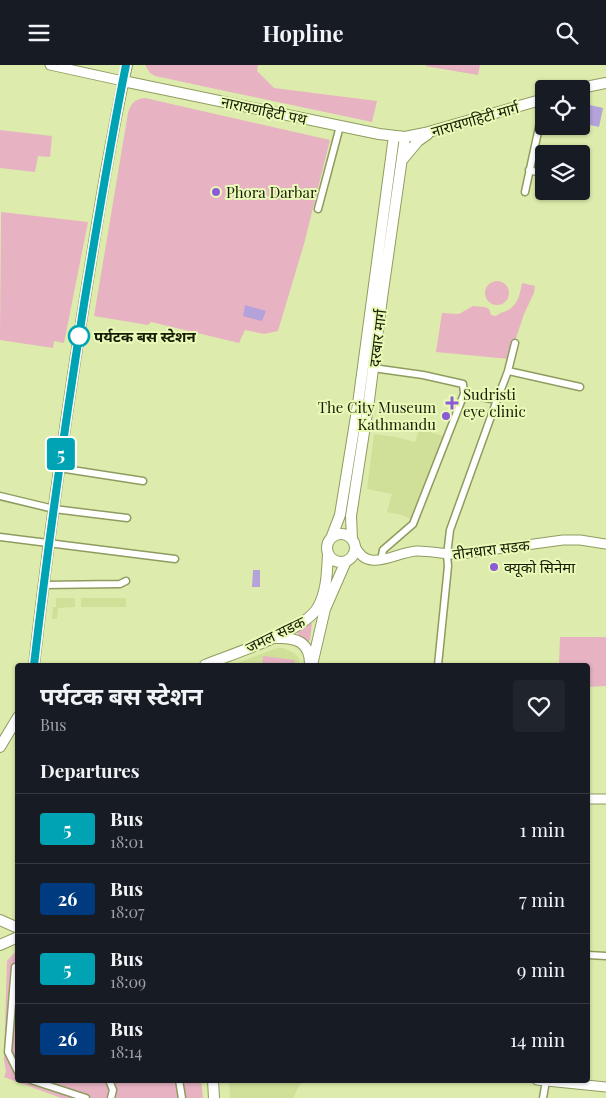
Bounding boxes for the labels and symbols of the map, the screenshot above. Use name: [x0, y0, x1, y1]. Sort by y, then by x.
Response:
street label: नारायणहिटी पथ: [219, 91, 309, 129]
street label: नारायणहिटी मार्ग: [429, 97, 522, 141]
place label: Phora Darbar: [226, 182, 317, 202]
marker: Phora Darbar: [210, 186, 222, 198]
street label: दरबार मार्ग: [364, 307, 391, 368]
marker: पर्यटक बस स्टेशन: [68, 325, 90, 347]
place label: पर्यटक बस स्टेशन: [94, 326, 196, 346]
place label: Sudristi eye clinic: [463, 384, 526, 421]
marker: Sudristi eye clinic: [445, 396, 459, 410]
place label: The City Museum Kathmandu: [318, 397, 437, 434]
marker: The City Museum Kathmandu: [440, 410, 452, 422]
line badge: 5: [45, 438, 77, 470]
street label: तीनधारा सडक: [451, 534, 531, 564]
place label: क्यूको सिनेमा: [504, 557, 576, 578]
marker: क्यूको सिनेमा: [488, 561, 500, 573]
street label: जमल सडक: [242, 611, 308, 657]

